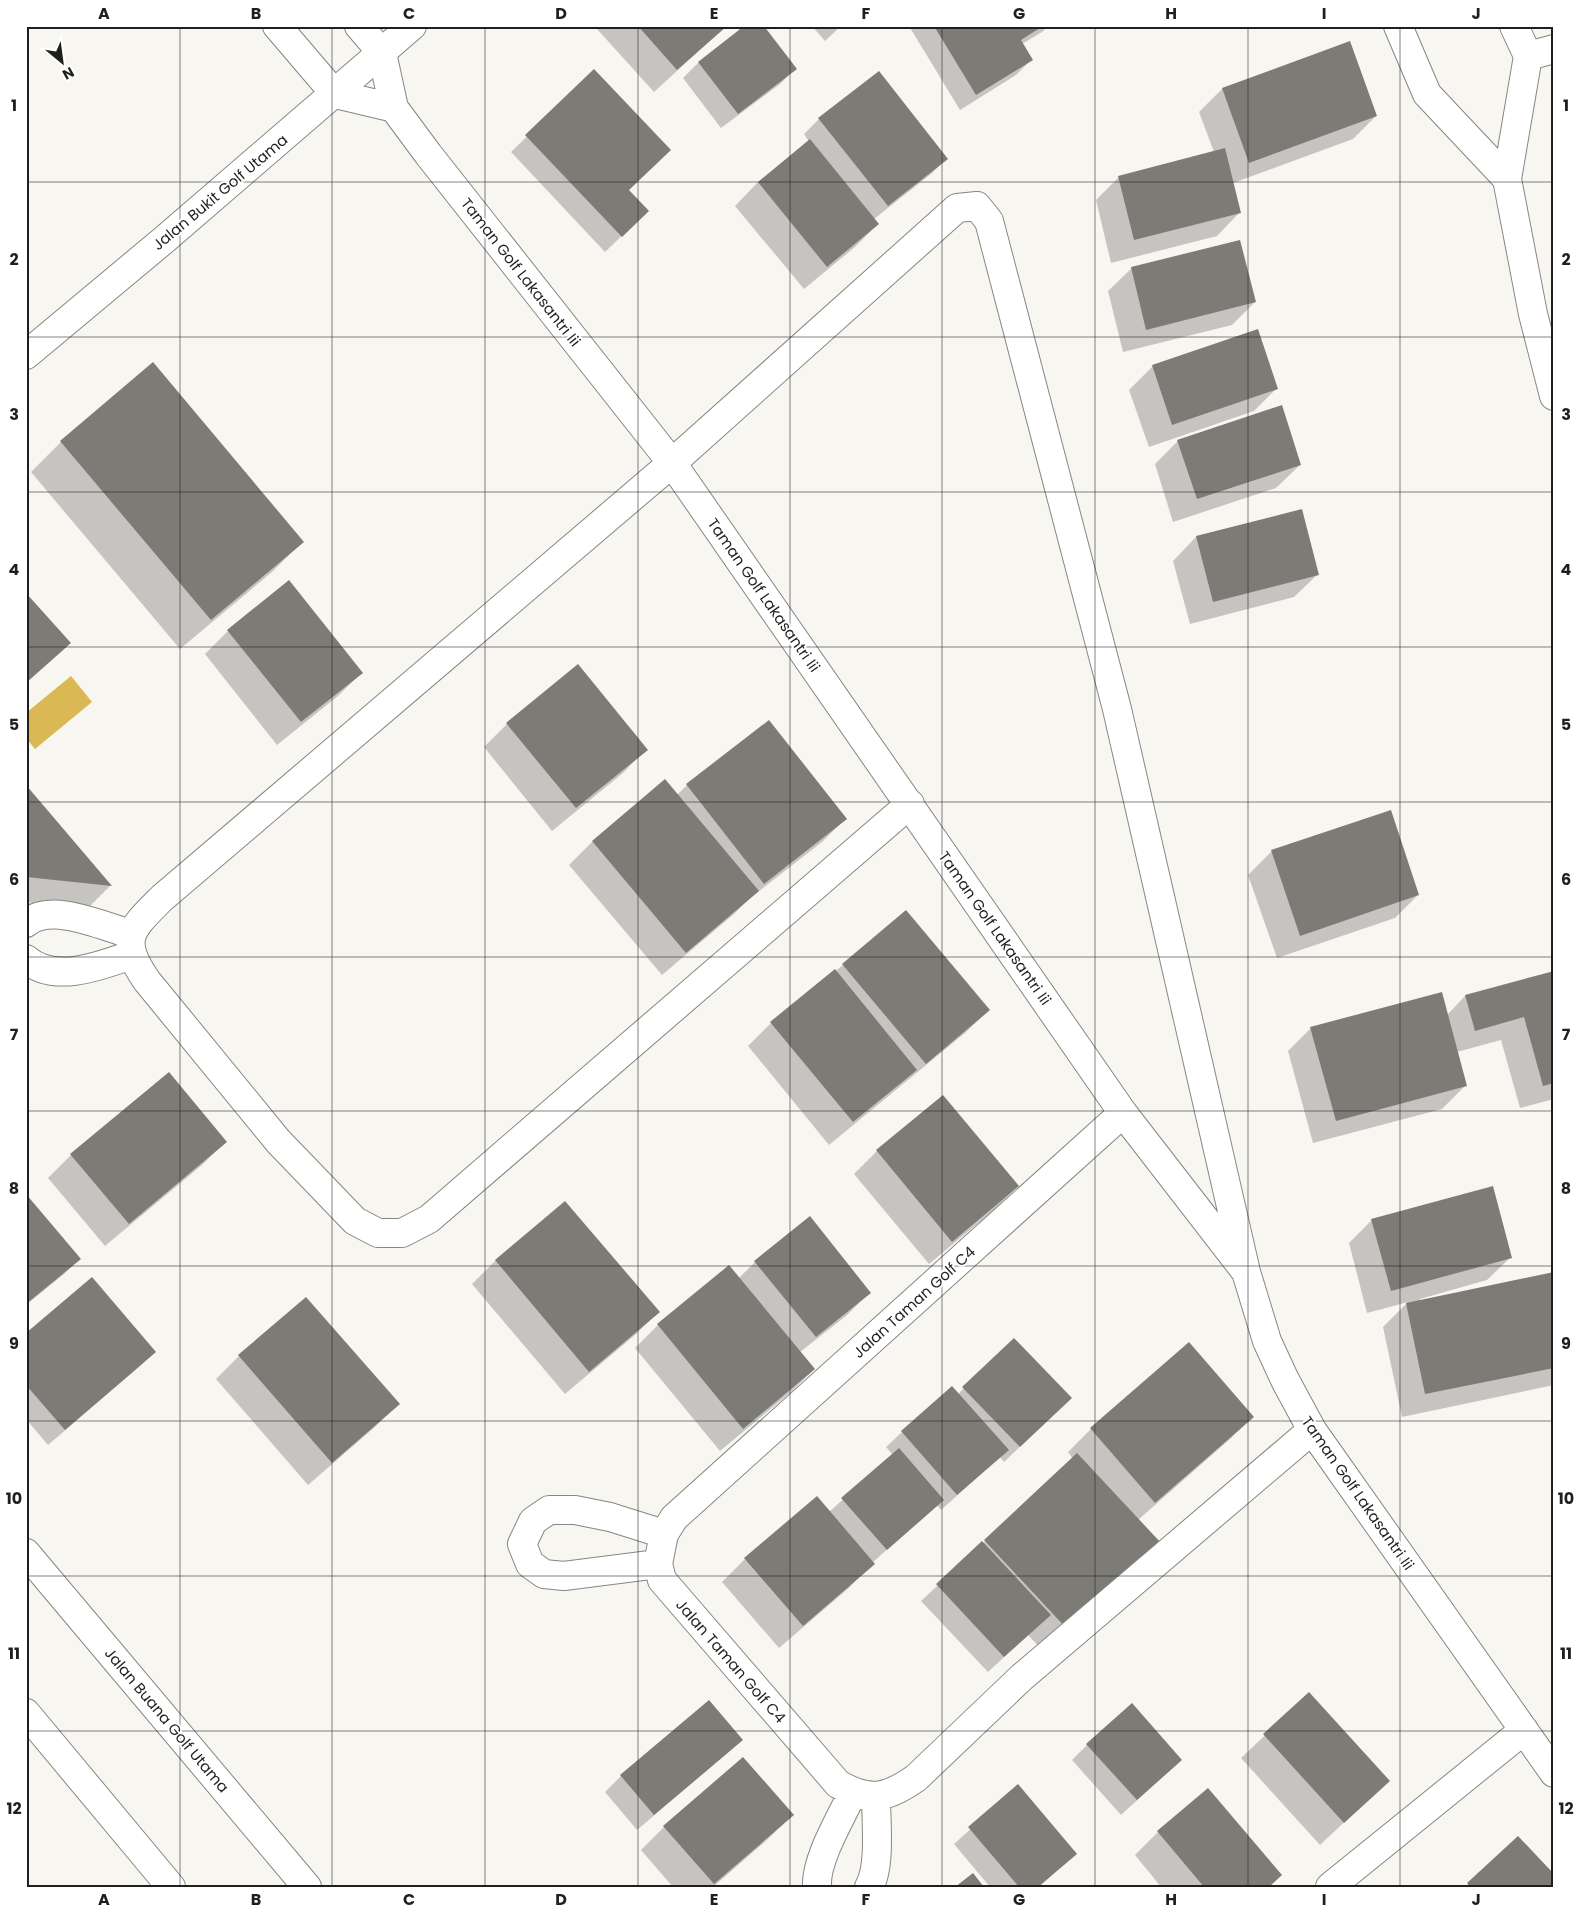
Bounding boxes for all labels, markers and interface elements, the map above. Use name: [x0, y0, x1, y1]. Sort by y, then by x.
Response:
text: A: [98, 2, 110, 25]
text: B: [251, 2, 261, 25]
text: C: [403, 2, 415, 25]
text: D: [555, 2, 567, 25]
text: E: [710, 2, 718, 25]
text: F: [862, 2, 871, 25]
text: G: [1013, 2, 1025, 25]
text: H: [1165, 2, 1177, 25]
text: I: [1322, 2, 1326, 25]
text: J: [1471, 2, 1481, 25]
north arrow: [38, 38, 88, 88]
text: N: [59, 62, 78, 85]
text: 1: [11, 94, 17, 117]
text: 1: [1563, 94, 1569, 117]
street label: Jalan Bukit Golf Utama: [148, 129, 292, 255]
street label: Taman Golf Lakasantri Iii: [456, 193, 586, 351]
text: 2: [9, 248, 19, 271]
text: 2: [1561, 248, 1571, 271]
text: 3: [9, 403, 19, 426]
text: 3: [1561, 403, 1571, 426]
street label: Taman Golf Lakasantri Iii: [703, 514, 825, 676]
text: 4: [9, 558, 20, 581]
text: 4: [1561, 558, 1572, 581]
text: 5: [9, 713, 19, 736]
text: 5: [1561, 713, 1571, 736]
street label: Taman Golf Lakasantri Iii: [934, 847, 1056, 1009]
text: 6: [9, 868, 19, 891]
text: 6: [1561, 868, 1571, 891]
text: 7: [10, 1023, 19, 1046]
text: 7: [1562, 1023, 1571, 1046]
text: 8: [9, 1177, 19, 1200]
text: 8: [1561, 1177, 1571, 1200]
street label: Jalan Taman Golf C4: [848, 1241, 980, 1363]
text: 9: [9, 1332, 19, 1355]
text: 9: [1561, 1332, 1571, 1355]
street label: Taman Golf Lakasantri Iii: [1297, 1412, 1419, 1574]
text: 10: [6, 1487, 22, 1510]
text: 10: [1558, 1487, 1574, 1510]
street label: Jalan Taman Golf C4: [671, 1595, 791, 1727]
text: 11: [8, 1642, 20, 1665]
text: 11: [1560, 1642, 1572, 1665]
street label: Jalan Buana Golf Utama: [100, 1643, 234, 1797]
text: 12: [6, 1797, 22, 1820]
text: 12: [1558, 1797, 1574, 1820]
text: A: [98, 1888, 110, 1911]
text: B: [251, 1888, 261, 1911]
text: C: [403, 1888, 415, 1911]
text: D: [555, 1888, 567, 1911]
text: E: [710, 1888, 718, 1911]
text: F: [862, 1888, 871, 1911]
text: G: [1013, 1888, 1025, 1911]
text: H: [1165, 1888, 1177, 1911]
text: I: [1322, 1888, 1326, 1911]
text: J: [1471, 1888, 1481, 1911]

